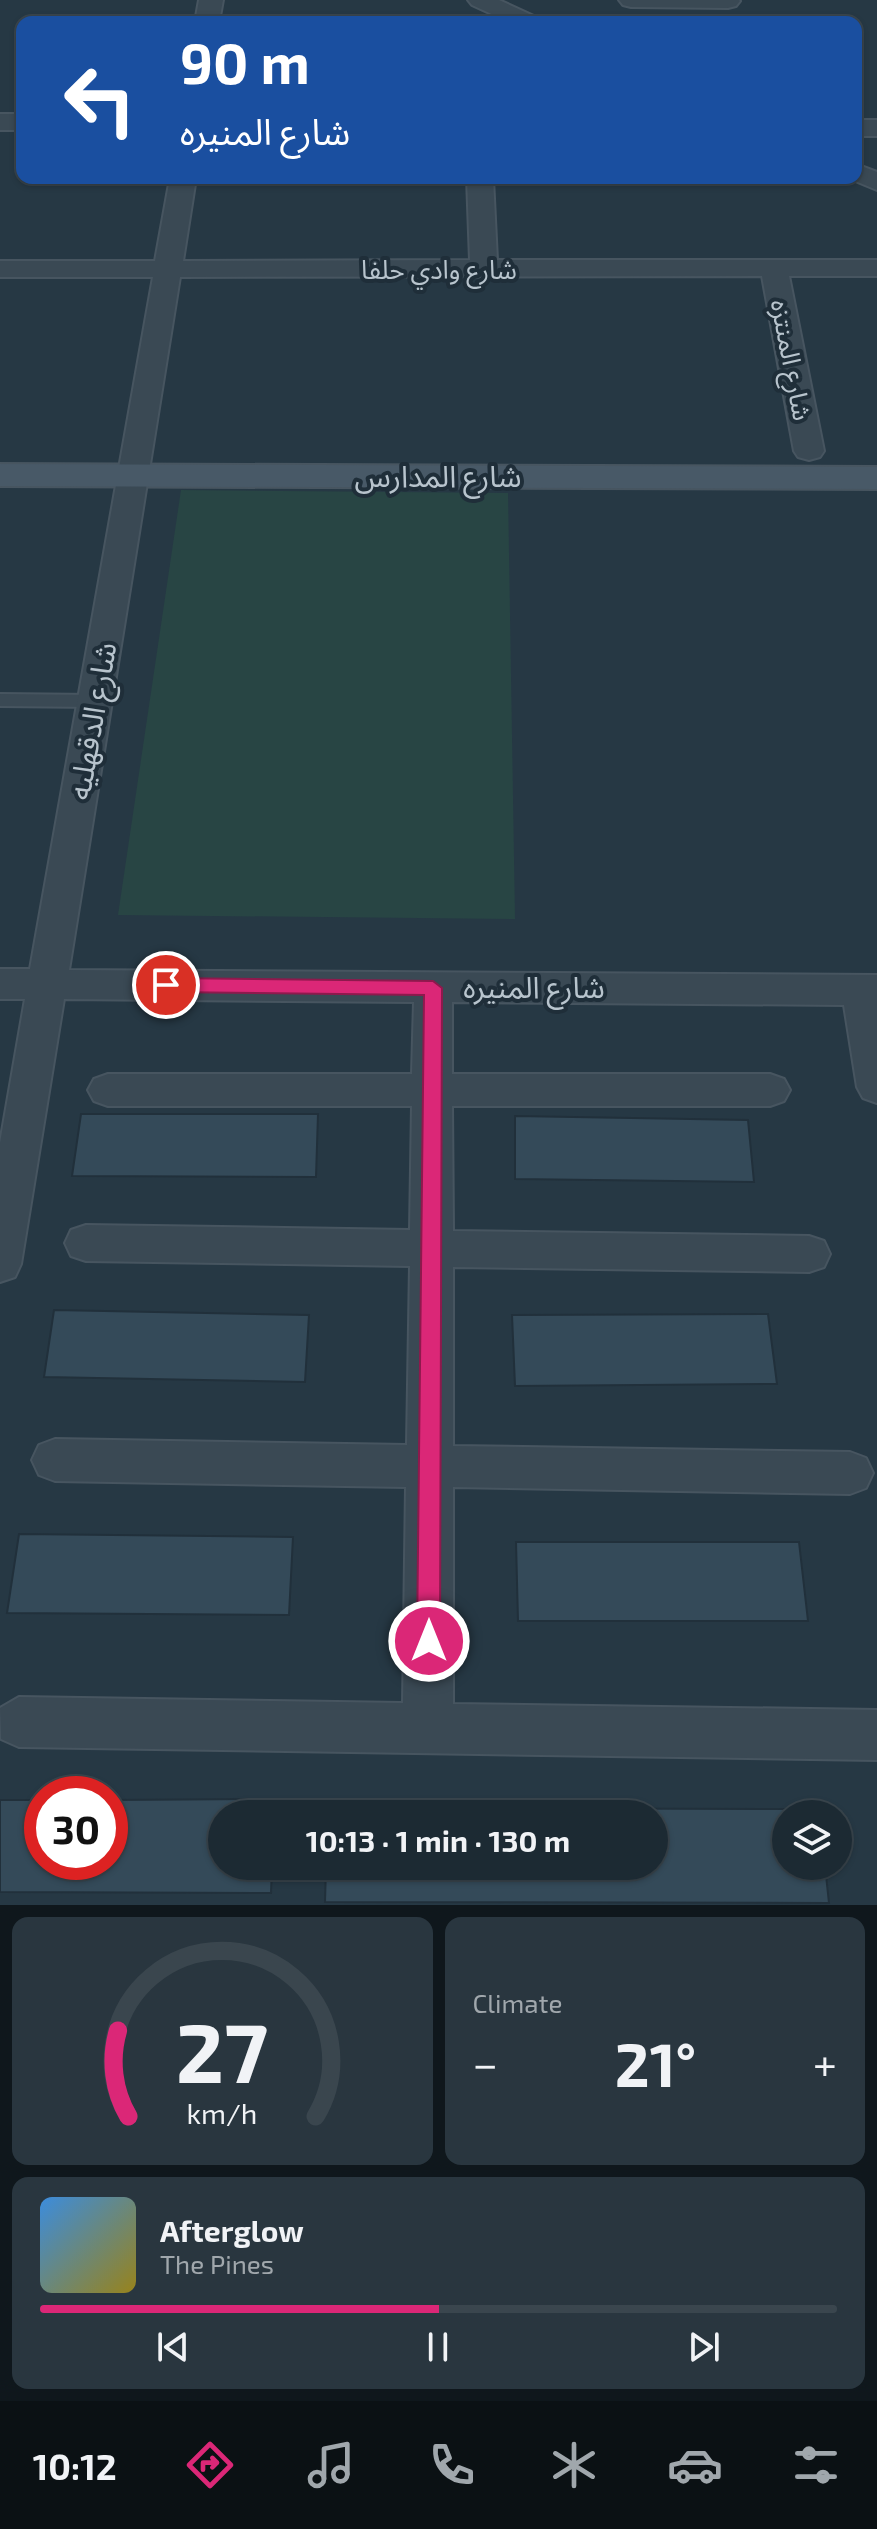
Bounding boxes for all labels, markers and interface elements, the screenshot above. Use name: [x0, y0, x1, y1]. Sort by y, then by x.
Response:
text: 90 m: [180, 28, 310, 95]
icon: left: [48, 48, 152, 152]
text: شارع المنيره: [180, 109, 350, 152]
street label: شارع وادي حلفا: [361, 253, 517, 290]
street label: شارع المنتزه: [761, 296, 819, 424]
street label: شارع المدارس: [355, 457, 521, 499]
street label: شارع الدقهليه: [59, 639, 129, 803]
pin: [132, 951, 200, 1019]
icon: arrive: [144, 963, 188, 1007]
street label: شارع المنيره: [463, 968, 605, 1010]
position arrow: [387, 1599, 471, 1683]
speed limit sign: 30: [24, 1776, 128, 1880]
map controls: [772, 1800, 852, 1880]
button: layers: [772, 1800, 852, 1880]
text: 10:13 · 1 min · 130 m: [306, 1822, 570, 1858]
text: Climate: [473, 1987, 562, 2018]
text: 27: [176, 2000, 268, 2100]
text: 21°: [615, 2027, 696, 2099]
text: −: [473, 2036, 498, 2089]
text: +: [813, 2036, 837, 2089]
text: km/h: [187, 2095, 258, 2130]
text: Afterglow: [160, 2212, 304, 2248]
text: The Pines: [160, 2248, 274, 2279]
icon: previous: [151, 2325, 195, 2369]
icon: pause: [416, 2325, 460, 2369]
icon: next: [682, 2325, 726, 2369]
icon: directions: [182, 2437, 238, 2493]
icon: music: [303, 2437, 359, 2493]
icon: phone: [424, 2437, 480, 2493]
icon: climate: [546, 2437, 602, 2493]
icon: car: [667, 2437, 723, 2493]
icon: filters: [788, 2437, 844, 2493]
text: 10:12: [33, 2444, 117, 2487]

